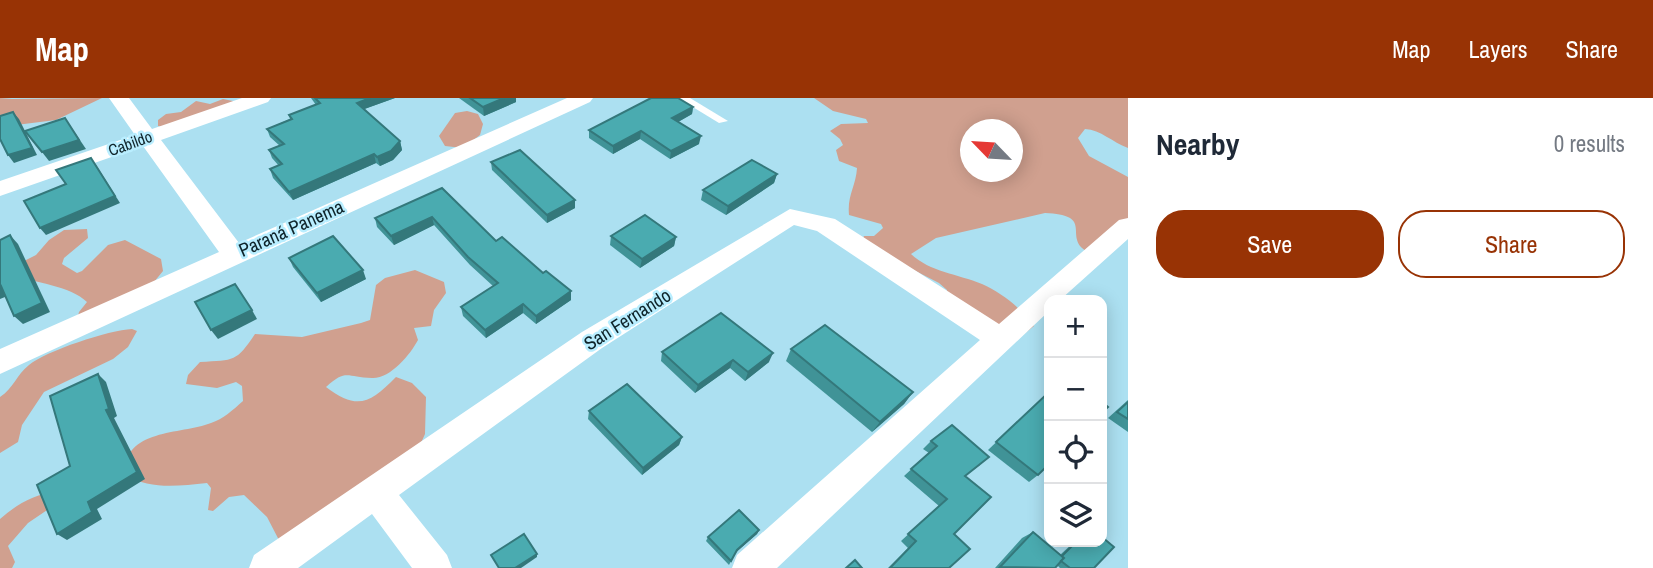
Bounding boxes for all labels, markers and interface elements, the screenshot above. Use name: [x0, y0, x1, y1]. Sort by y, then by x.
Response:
text: Map: [35, 27, 89, 71]
text: Map: [1392, 33, 1430, 65]
text: Layers: [1468, 33, 1527, 65]
text: Share: [1565, 33, 1618, 65]
north arrow: [960, 119, 1023, 182]
text: Nearby: [1156, 124, 1239, 164]
street label: Cabildo: [105, 125, 155, 161]
text: 0 results: [1554, 128, 1625, 159]
street label: Paraná Panema: [234, 193, 348, 263]
button: Save: [1156, 210, 1384, 278]
button: Share: [1398, 210, 1625, 278]
street label: San Fernando: [579, 282, 675, 356]
map controls: [1044, 295, 1107, 547]
button: +: [1044, 295, 1107, 358]
button: −: [1044, 358, 1107, 421]
button: locate: [1044, 421, 1107, 484]
button: layers: [1044, 484, 1107, 547]

